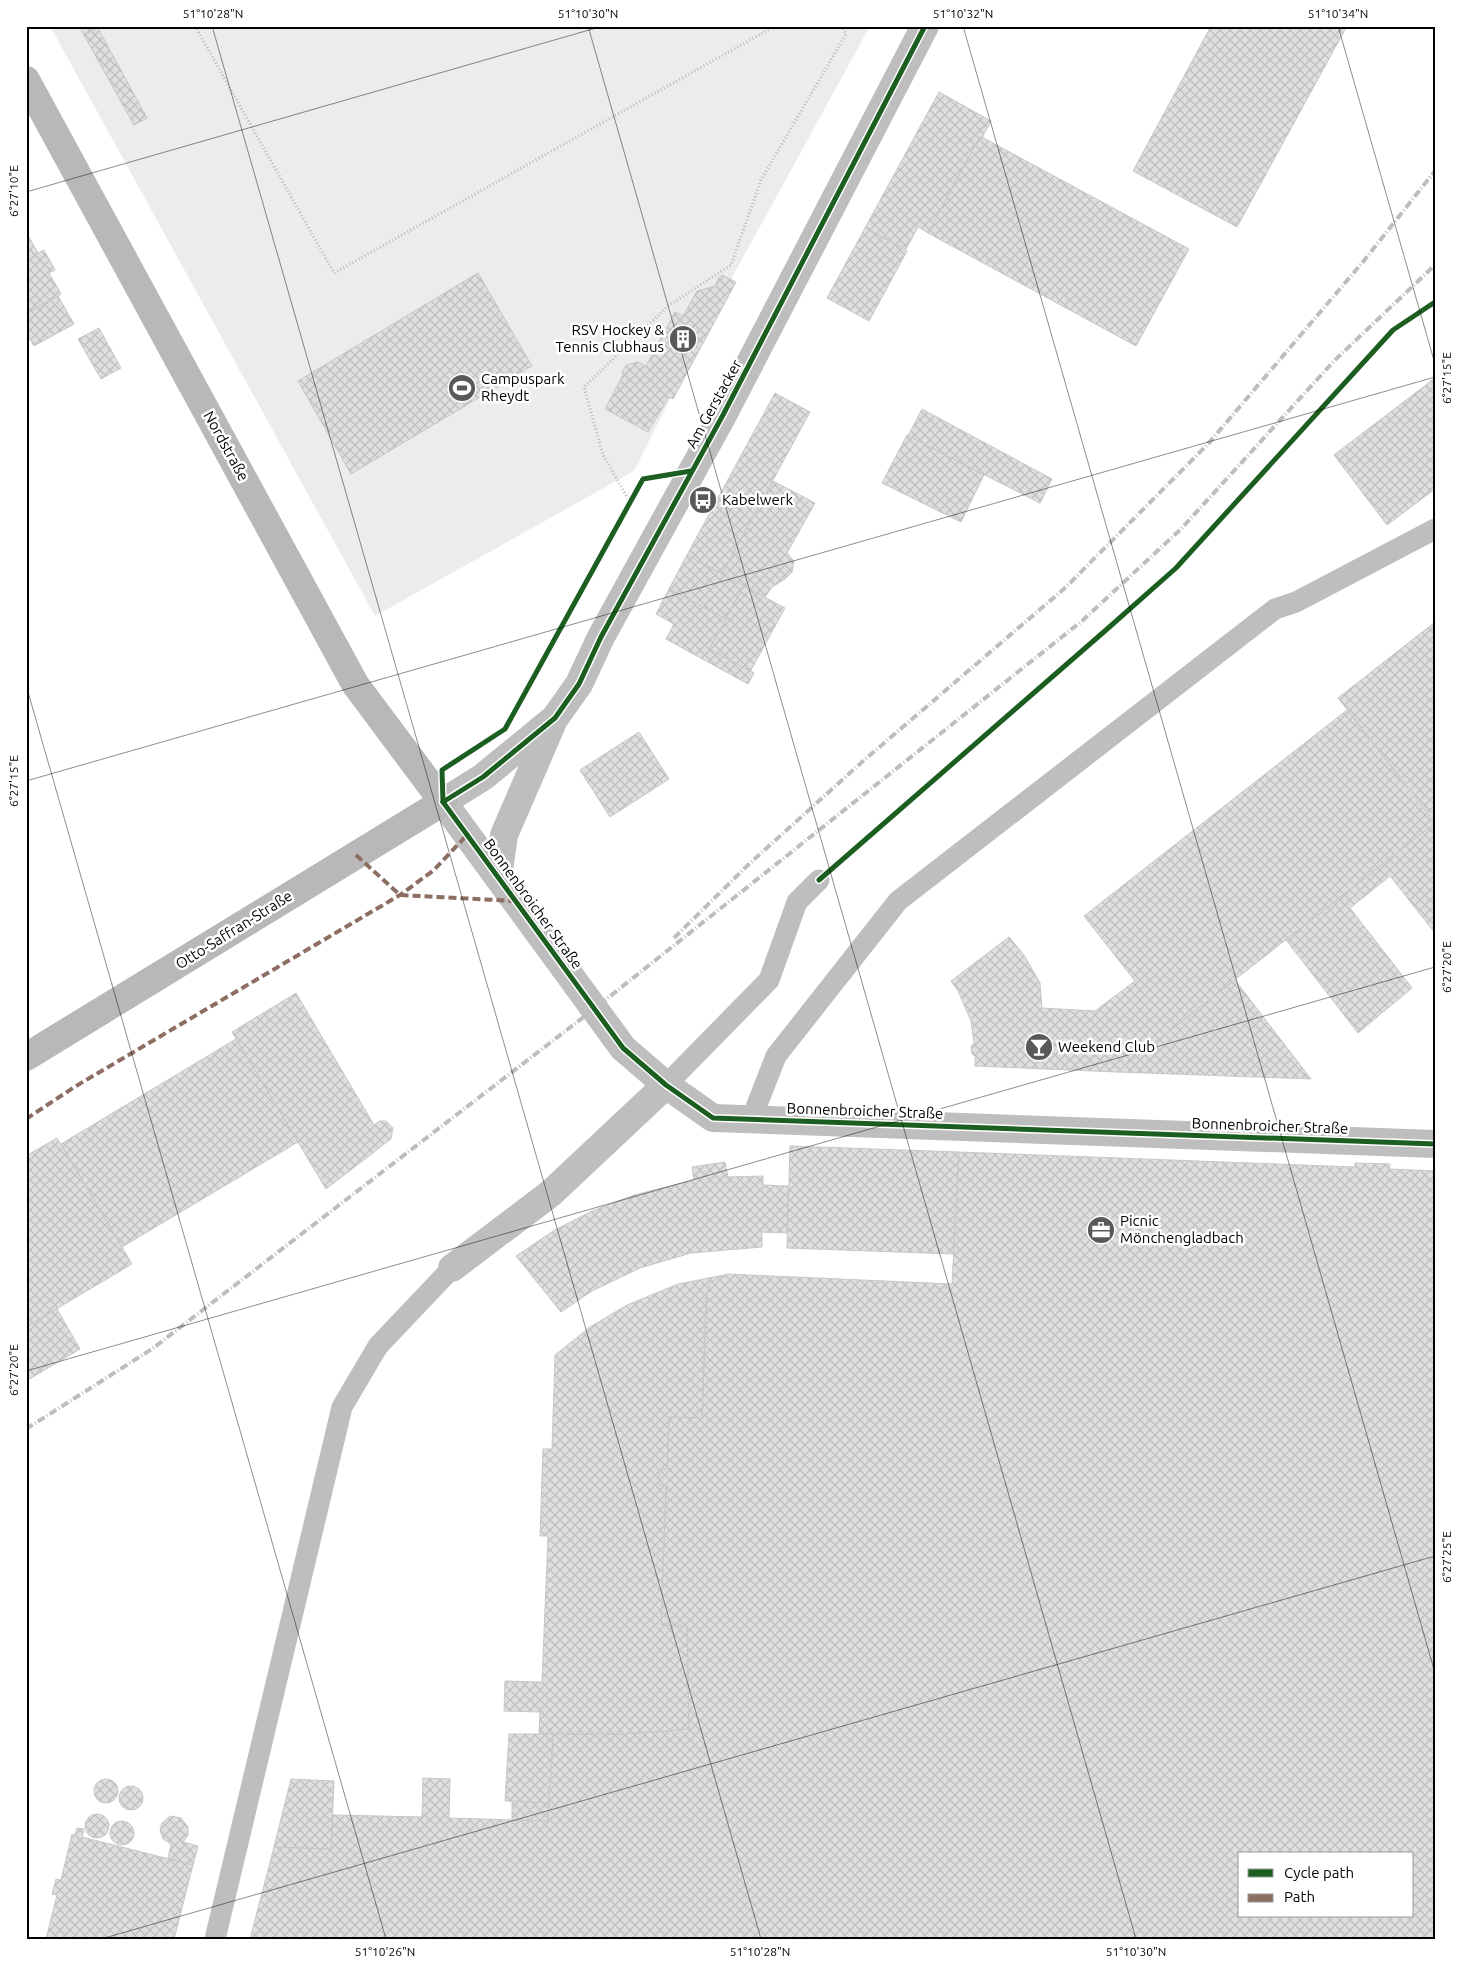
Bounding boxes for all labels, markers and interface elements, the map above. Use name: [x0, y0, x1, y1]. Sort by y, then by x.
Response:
text: 51°10'28"N: [183, 7, 243, 20]
text: 51°10'30"N: [558, 7, 618, 20]
text: 51°10'32"N: [933, 7, 993, 20]
text: 51°10'34"N: [1308, 7, 1368, 20]
text: 6°27'10"E: [7, 165, 20, 217]
place label: RSV Hockey & Tennis Clubhaus: [556, 321, 664, 355]
building icon: RSV Hockey & Tennis Clubhaus: [668, 324, 698, 354]
text: 6°27'15"E: [1440, 352, 1453, 404]
street label: Am Gerstacker: [682, 356, 745, 451]
place label: Campuspark Rheydt: [481, 370, 565, 404]
sports icon: Campuspark Rheydt: [447, 373, 477, 403]
street label: Nordstraße: [200, 408, 253, 484]
bus stop icon: Kabelwerk: [688, 485, 718, 515]
place label: Kabelwerk: [722, 491, 793, 508]
text: 6°27'15"E: [7, 755, 20, 807]
street label: Bonnenbroicher Straße: [481, 835, 586, 972]
street label: Otto-Saffran-Straße: [172, 887, 295, 972]
text: 6°27'20"E: [1440, 941, 1453, 993]
bar icon: Weekend Club: [1024, 1032, 1054, 1062]
place label: Weekend Club: [1058, 1038, 1155, 1055]
street label: Bonnenbroicher Straße: [786, 1099, 944, 1122]
street label: Bonnenbroicher Straße: [1191, 1114, 1349, 1137]
place label: Picnic Mönchengladbach: [1120, 1212, 1244, 1246]
office icon: Picnic Mönchengladbach: [1086, 1215, 1116, 1245]
text: 6°27'20"E: [7, 1344, 20, 1396]
text: 6°27'25"E: [1440, 1531, 1453, 1583]
legend: [1238, 1852, 1414, 1918]
text: Cycle path: [1284, 1864, 1354, 1881]
text: Path: [1284, 1888, 1315, 1905]
text: 51°10'26"N: [355, 1945, 415, 1958]
text: 51°10'28"N: [730, 1945, 790, 1958]
text: 51°10'30"N: [1106, 1945, 1166, 1958]

